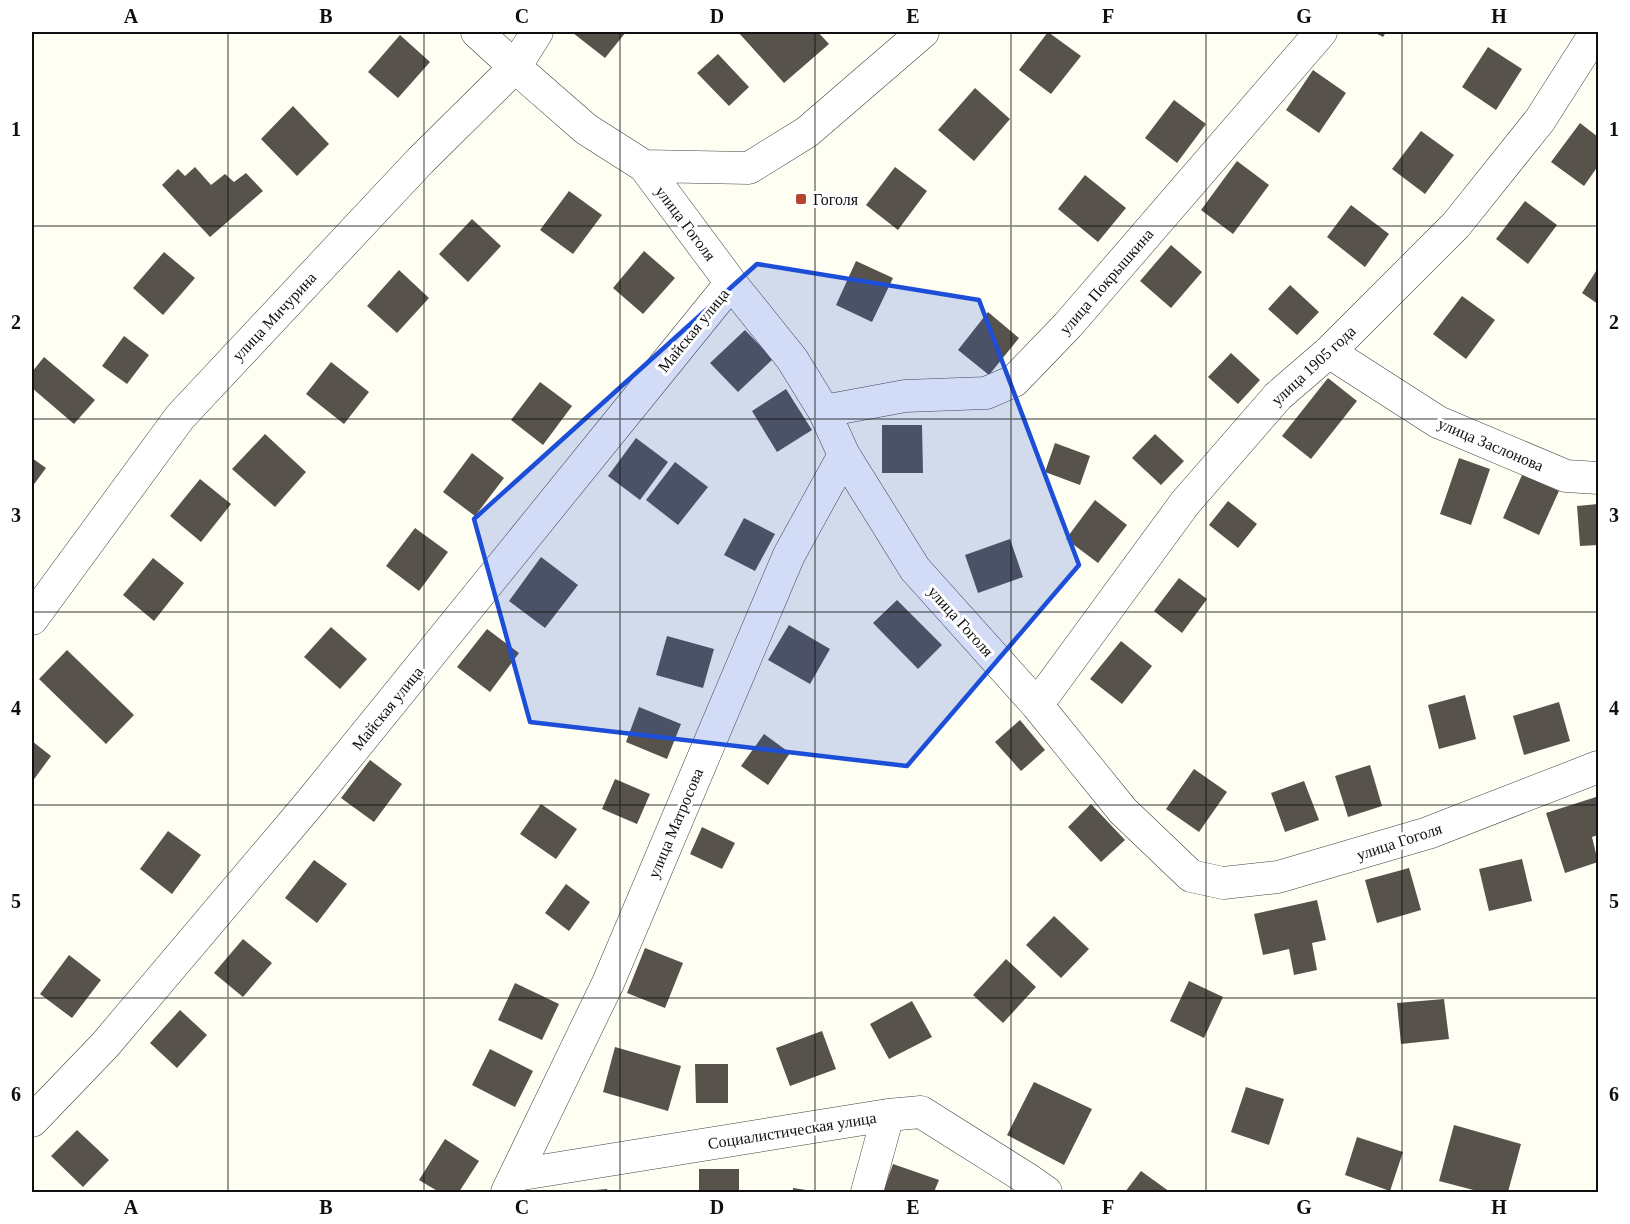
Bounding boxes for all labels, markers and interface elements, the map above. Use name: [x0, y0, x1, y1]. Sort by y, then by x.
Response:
text: A: [124, 5, 139, 27]
text: B: [319, 5, 333, 27]
text: C: [515, 5, 529, 27]
text: D: [710, 5, 724, 27]
text: E: [906, 5, 920, 27]
text: F: [1102, 5, 1114, 27]
text: G: [1296, 5, 1312, 27]
text: H: [1491, 5, 1507, 27]
text: 1: [11, 118, 21, 140]
text: 1: [1609, 118, 1619, 140]
street label: улица Гоголя: [651, 183, 719, 265]
place label: Гоголя: [813, 191, 859, 208]
marker: Гоголя: [794, 192, 808, 206]
street label: улица Покрышкина: [1056, 225, 1157, 338]
street label: улица Мичурина: [229, 269, 320, 365]
street label: Майская улица: [655, 285, 733, 376]
text: 2: [11, 311, 21, 333]
text: 2: [1609, 311, 1619, 333]
street label: улица 1905 года: [1268, 322, 1359, 409]
street label: улица Заслонова: [1435, 415, 1546, 475]
text: 3: [11, 504, 21, 526]
text: 3: [1609, 504, 1619, 526]
street label: улица Гоголя: [924, 583, 997, 661]
street label: Майская улица: [349, 663, 427, 754]
text: 4: [11, 697, 21, 719]
text: 4: [1609, 697, 1619, 719]
street label: улица Матросова: [645, 766, 707, 881]
street label: улица Гоголя: [1354, 819, 1445, 864]
text: 5: [11, 890, 21, 912]
text: 5: [1609, 890, 1619, 912]
text: 6: [11, 1083, 21, 1105]
text: 6: [1609, 1083, 1619, 1105]
street label: Социалистическая улица: [707, 1109, 878, 1153]
text: A: [124, 1196, 139, 1218]
text: B: [319, 1196, 333, 1218]
text: C: [515, 1196, 529, 1218]
text: D: [710, 1196, 724, 1218]
text: E: [906, 1196, 920, 1218]
text: F: [1102, 1196, 1114, 1218]
text: G: [1296, 1196, 1312, 1218]
text: H: [1491, 1196, 1507, 1218]

